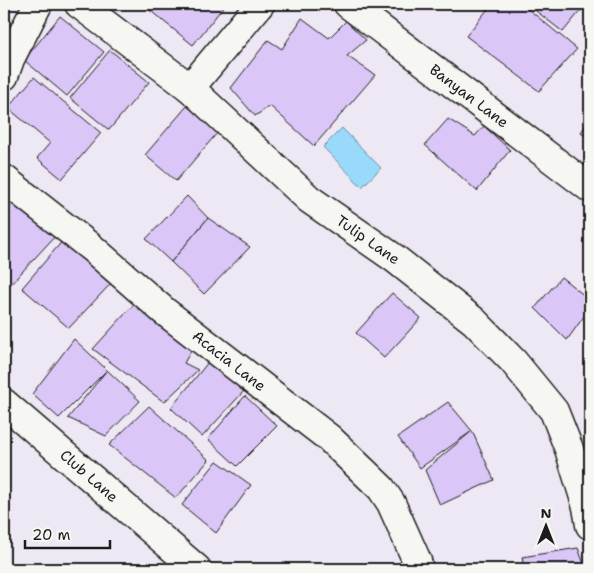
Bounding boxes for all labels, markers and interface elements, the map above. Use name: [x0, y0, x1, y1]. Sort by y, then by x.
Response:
street label: Banyan Lane: [425, 60, 513, 132]
street label: Tulip Lane: [332, 211, 404, 269]
street label: Acacia Lane: [188, 326, 270, 396]
street label: Club Lane: [56, 445, 122, 507]
north arrow: [522, 500, 572, 550]
text: N: [540, 504, 552, 522]
scale bar: [25, 518, 110, 550]
text: 20 m: [32, 525, 71, 545]

